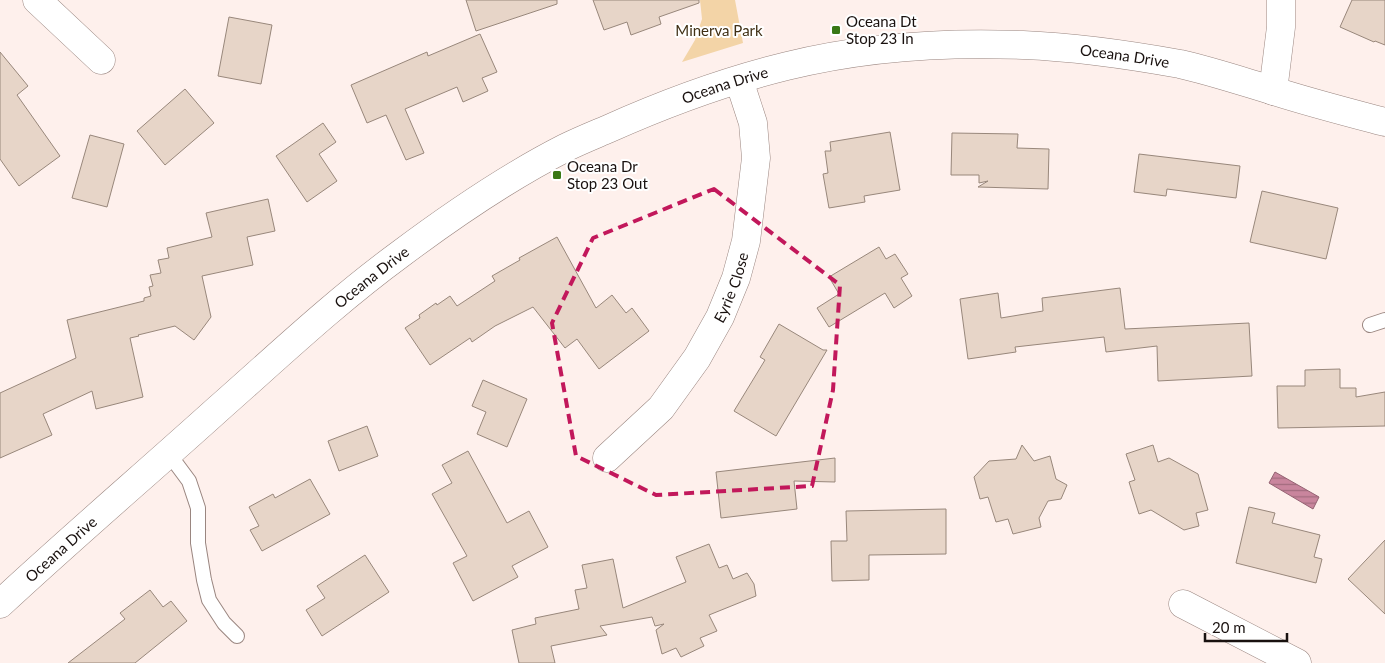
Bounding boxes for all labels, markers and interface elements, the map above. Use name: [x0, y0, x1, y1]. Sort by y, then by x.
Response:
place label: Oceana Dt Stop 23 In: [846, 12, 917, 47]
park label: Minerva Park: [675, 21, 763, 39]
marker: Oceana Dt Stop 23 In: [830, 24, 842, 36]
street label: Oceana Drive: [1079, 40, 1171, 71]
street label: Oceana Drive: [679, 62, 770, 107]
place label: Oceana Dr Stop 23 Out: [567, 157, 648, 192]
marker: Oceana Dr Stop 23 Out: [551, 169, 563, 181]
street label: Oceana Drive: [330, 242, 412, 312]
street label: Eyrie Close: [710, 250, 752, 326]
street label: Oceana Drive: [21, 512, 100, 586]
scale bar: [1205, 610, 1288, 642]
text: 20 m: [1212, 618, 1246, 636]

